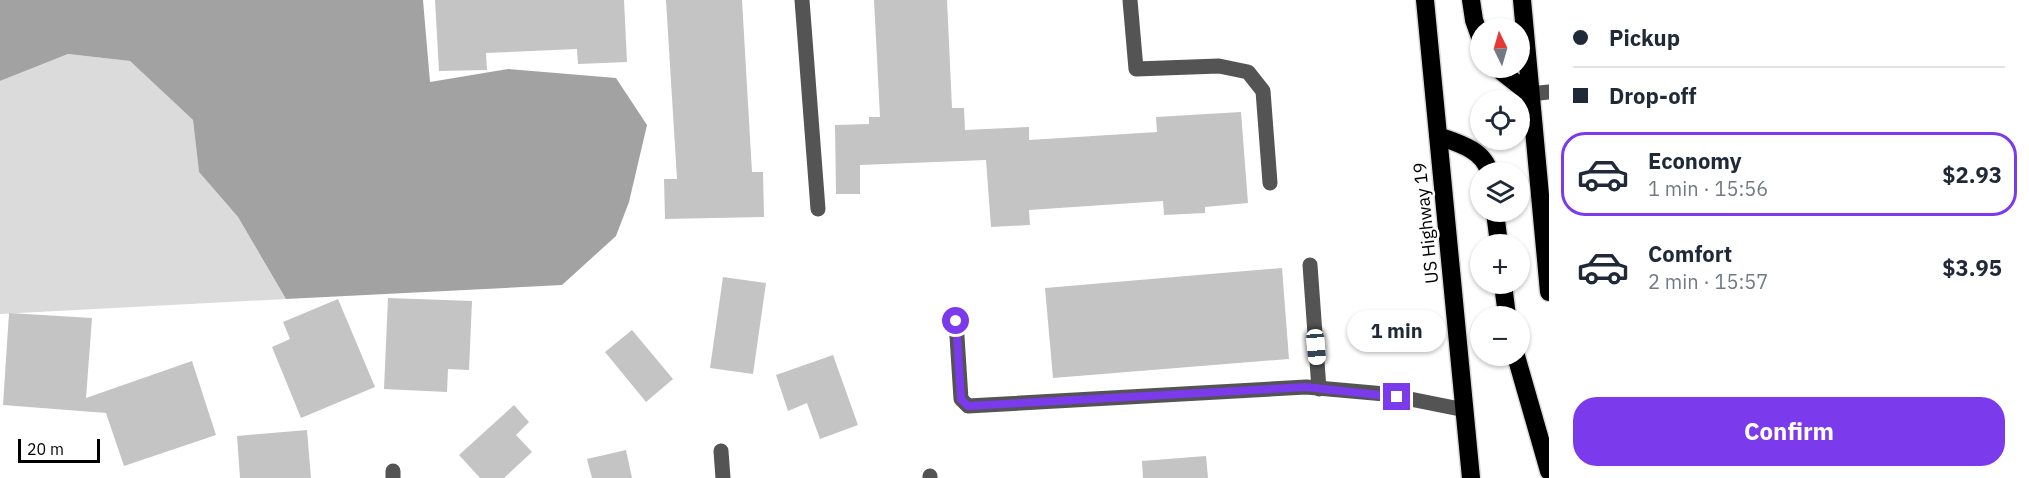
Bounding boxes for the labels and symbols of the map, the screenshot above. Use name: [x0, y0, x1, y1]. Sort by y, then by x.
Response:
north arrow: [1470, 18, 1530, 78]
street label: US Highway 19: [1408, 161, 1443, 285]
route start: [942, 307, 969, 334]
callout: 1 min: [1348, 310, 1446, 352]
car: [1305, 328, 1327, 366]
route end: [1383, 383, 1410, 410]
scale bar: [18, 436, 100, 464]

